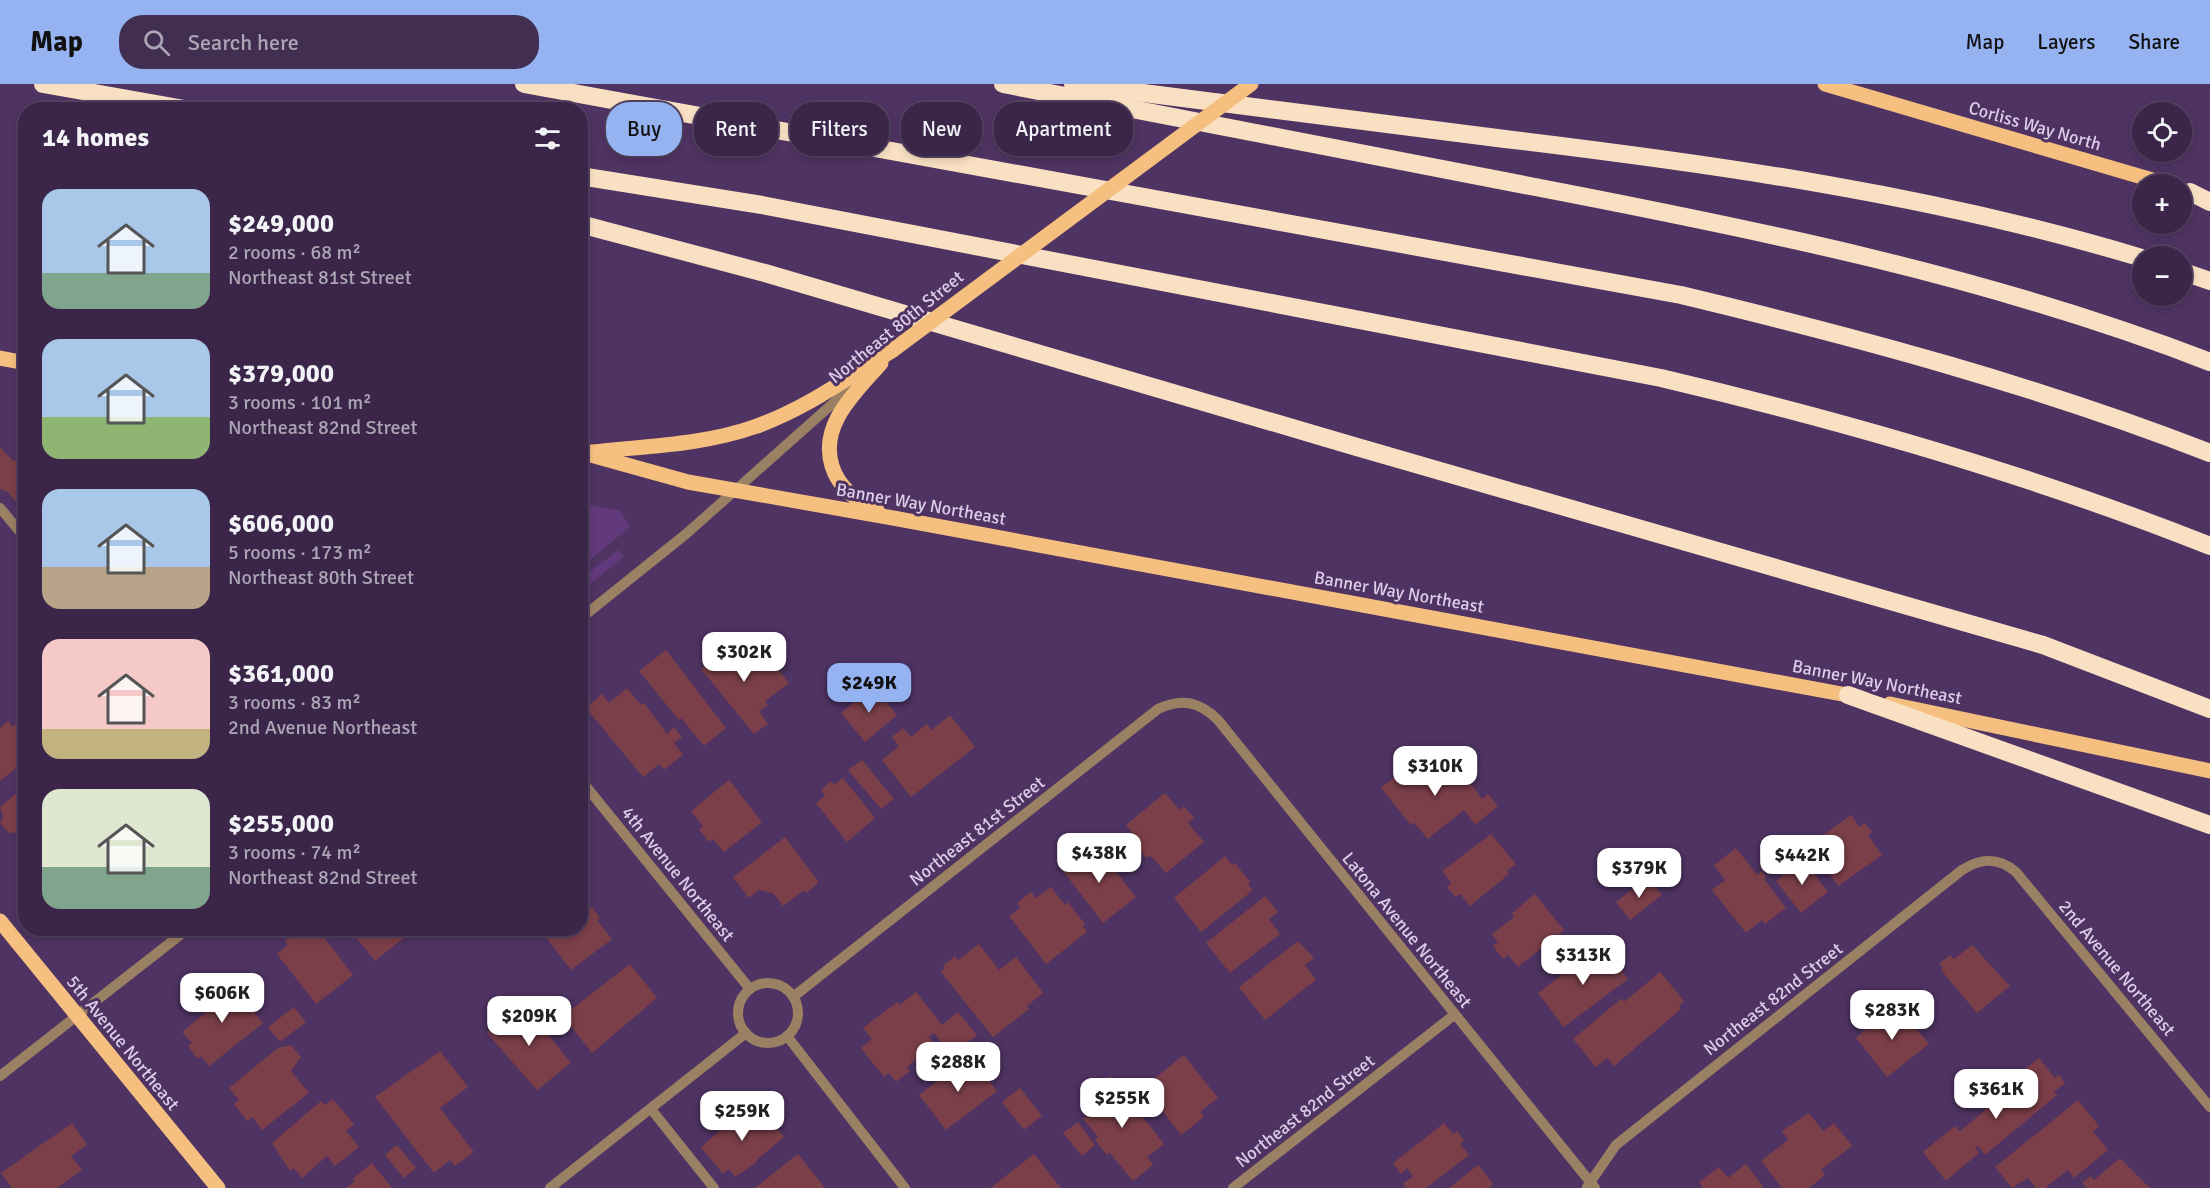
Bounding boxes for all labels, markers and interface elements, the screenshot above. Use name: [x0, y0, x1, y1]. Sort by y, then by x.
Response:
search box: [119, 15, 539, 69]
text: Map: [30, 25, 83, 59]
icon: search: [140, 26, 173, 59]
text: Search here: [188, 29, 299, 56]
text: Map: [1966, 29, 2004, 55]
text: Layers: [2037, 29, 2095, 55]
text: Share: [2128, 29, 2180, 55]
street label: Corliss Way North: [1966, 97, 2104, 155]
chip: Buy: [606, 102, 682, 156]
chip: Rent: [694, 102, 778, 156]
chip: Filters: [790, 102, 889, 156]
chip: New: [901, 102, 982, 156]
chip: Apartment: [994, 102, 1133, 156]
map controls: [2132, 102, 2192, 306]
button: locate: [2132, 102, 2192, 162]
text: 14 homes: [42, 122, 149, 154]
icon: filters: [531, 122, 564, 155]
button: +: [2132, 174, 2192, 234]
text: $249,000: [228, 208, 334, 240]
icon: home: [90, 213, 162, 285]
text: 2 rooms · 68 m²: [228, 240, 361, 265]
button: −: [2132, 246, 2192, 306]
text: Northeast 81st Street: [228, 265, 412, 290]
street label: Northeast 80th Street: [824, 266, 968, 388]
text: $379,000: [228, 358, 334, 390]
icon: home: [90, 363, 162, 435]
text: 3 rooms · 101 m²: [228, 390, 372, 415]
text: Northeast 82nd Street: [228, 415, 418, 440]
street label: Banner Way Northeast: [834, 478, 1008, 530]
text: $606,000: [228, 508, 334, 540]
icon: home: [90, 513, 162, 585]
text: 5 rooms · 173 m²: [228, 540, 372, 565]
text: Northeast 80th Street: [228, 565, 414, 590]
street label: Banner Way Northeast: [1312, 566, 1486, 618]
pin: $302K: [702, 632, 786, 683]
text: $302K: [716, 639, 772, 664]
street label: Banner Way Northeast: [1790, 655, 1964, 709]
text: $361,000: [228, 658, 334, 690]
icon: home: [90, 663, 162, 735]
pin: $249K: [827, 663, 911, 714]
text: $249K: [841, 670, 897, 695]
text: 3 rooms · 83 m²: [228, 690, 361, 715]
text: 2nd Avenue Northeast: [228, 715, 417, 740]
pin: $310K: [1393, 746, 1477, 797]
text: $310K: [1407, 753, 1463, 778]
street label: Northeast 81st Street: [905, 771, 1049, 891]
street label: 4th Avenue Northeast: [617, 802, 739, 946]
text: $255,000: [228, 808, 334, 840]
icon: home: [90, 813, 162, 885]
pin: $438K: [1057, 833, 1141, 884]
pin: $442K: [1760, 835, 1844, 886]
text: 3 rooms · 74 m²: [228, 840, 361, 865]
text: $438K: [1071, 840, 1127, 865]
text: $442K: [1774, 842, 1830, 867]
street label: Latona Avenue Northeast: [1337, 848, 1477, 1012]
pin: $379K: [1597, 848, 1681, 899]
text: $379K: [1611, 855, 1667, 880]
text: Northeast 82nd Street: [228, 865, 418, 890]
street label: 2nd Avenue Northeast: [2054, 896, 2180, 1040]
pin: $313K: [1541, 935, 1625, 986]
street label: Northeast 82nd Street: [1699, 938, 1847, 1060]
text: $313K: [1555, 942, 1611, 967]
street label: 5th Avenue Northeast: [62, 971, 184, 1115]
pin: $606K: [180, 973, 264, 1024]
text: $606K: [194, 980, 250, 1005]
pin: $283K: [1850, 990, 1934, 1041]
pin: $209K: [487, 996, 571, 1047]
text: $283K: [1864, 997, 1920, 1022]
text: $209K: [501, 1003, 557, 1028]
pin: $288K: [916, 1042, 1000, 1093]
text: $288K: [930, 1049, 986, 1074]
street label: Northeast 82nd Street: [1231, 1050, 1379, 1172]
pin: $361K: [1954, 1069, 2038, 1120]
text: $361K: [1968, 1076, 2024, 1101]
pin: $255K: [1080, 1078, 1164, 1129]
text: $255K: [1094, 1085, 1150, 1110]
pin: $259K: [700, 1091, 784, 1142]
text: $259K: [714, 1098, 770, 1123]

